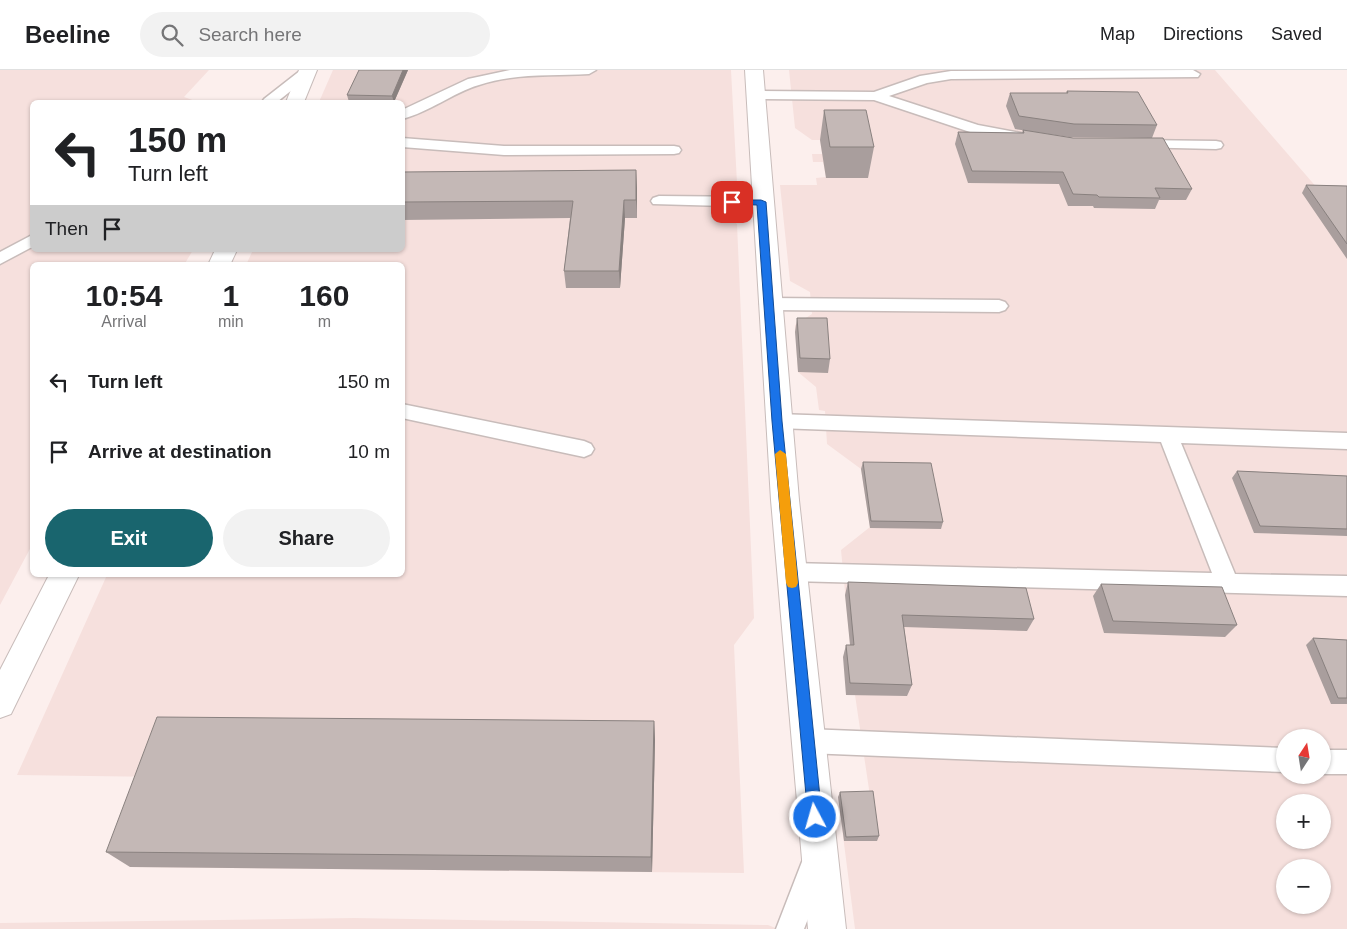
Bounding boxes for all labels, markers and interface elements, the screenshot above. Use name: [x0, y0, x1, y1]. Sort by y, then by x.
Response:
search box: [140, 12, 490, 57]
text: Beeline: [25, 21, 110, 48]
icon: search: [158, 21, 186, 49]
text: Search here: [198, 24, 302, 45]
text: Map: [1100, 24, 1135, 44]
text: Directions: [1163, 24, 1243, 44]
text: Saved: [1271, 24, 1322, 44]
icon: left: [45, 120, 110, 185]
text: 150 m: [128, 120, 227, 159]
text: Turn left: [128, 161, 208, 186]
pin: [711, 181, 753, 223]
icon: arrive: [718, 188, 746, 216]
icon: arrive: [98, 215, 126, 243]
text: Then: [45, 218, 88, 239]
text: 10:54: [86, 279, 162, 312]
text: 1: [222, 279, 239, 312]
text: 160: [299, 279, 349, 312]
text: Arrival: [101, 313, 147, 330]
text: min: [218, 313, 244, 330]
text: m: [318, 313, 331, 330]
icon: left: [45, 368, 73, 396]
text: Turn left: [88, 371, 163, 392]
text: 150 m: [337, 371, 390, 392]
icon: arrive: [45, 438, 73, 466]
text: Arrive at destination: [88, 441, 272, 462]
text: 10 m: [348, 441, 390, 462]
button: Exit: [45, 509, 213, 567]
button: Share: [223, 509, 390, 567]
north arrow: [1276, 729, 1331, 784]
map controls: [1276, 729, 1331, 914]
position arrow: [788, 790, 840, 842]
button: +: [1276, 794, 1331, 849]
button: −: [1276, 859, 1331, 914]

